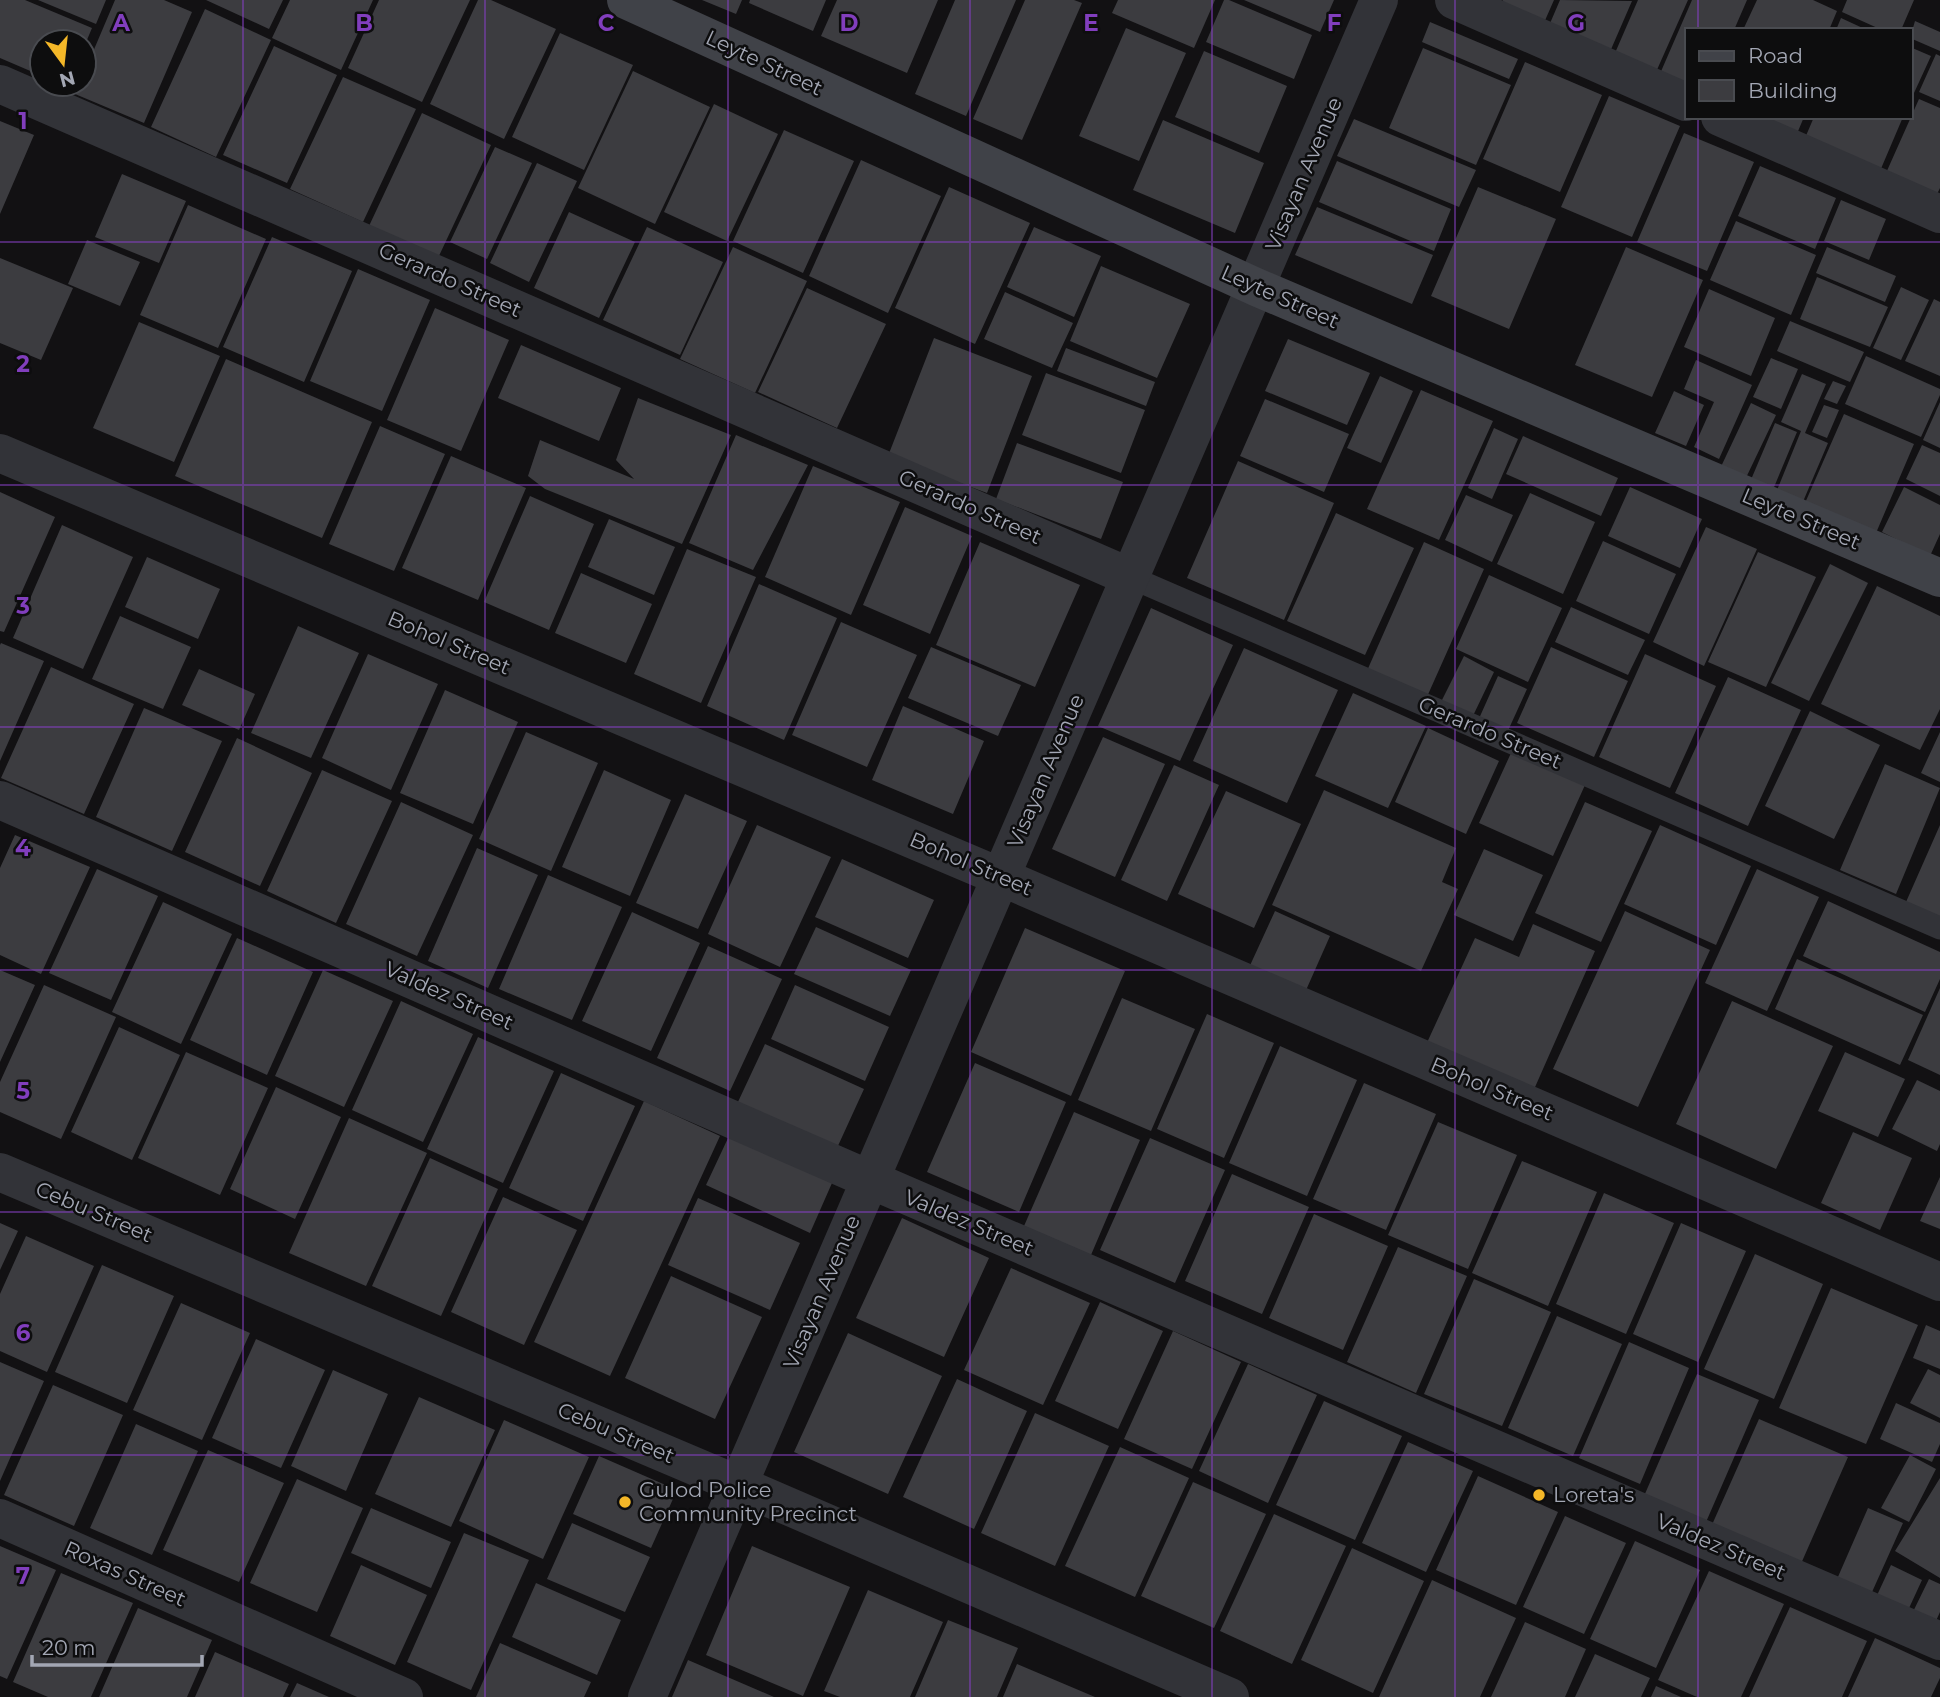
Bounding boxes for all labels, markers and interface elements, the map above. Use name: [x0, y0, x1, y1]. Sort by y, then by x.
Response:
text: A: [111, 9, 130, 37]
text: B: [355, 9, 373, 37]
text: C: [598, 9, 615, 37]
text: D: [840, 9, 859, 37]
text: E: [1083, 9, 1099, 37]
text: F: [1327, 9, 1342, 37]
text: G: [1567, 9, 1585, 37]
street label: Leyte Street: [702, 25, 827, 101]
north arrow: [28, 28, 98, 98]
legend: [1685, 28, 1912, 119]
text: Road: [1748, 43, 1803, 68]
text: N: [57, 66, 78, 92]
text: Building: [1748, 78, 1838, 103]
street label: Visayan Avenue: [1260, 93, 1347, 254]
text: 1: [18, 107, 28, 135]
street label: Gerardo Street: [375, 237, 525, 322]
street label: Leyte Street: [1218, 259, 1343, 334]
text: 2: [16, 350, 30, 378]
street label: Gerardo Street: [895, 464, 1045, 549]
street label: Leyte Street: [1738, 482, 1864, 555]
text: 3: [15, 592, 30, 620]
street label: Bohol Street: [384, 605, 514, 680]
street label: Visayan Avenue: [1002, 690, 1089, 851]
street label: Gerardo Street: [1415, 691, 1566, 774]
street label: Bohol Street: [906, 826, 1036, 901]
text: 4: [15, 834, 31, 862]
street label: Valdez Street: [381, 956, 517, 1035]
street label: Bohol Street: [1427, 1051, 1557, 1126]
text: 5: [16, 1077, 30, 1105]
street label: Cebu Street: [32, 1176, 156, 1247]
street label: Valdez Street: [901, 1184, 1038, 1261]
street label: Visayan Avenue: [778, 1211, 865, 1372]
text: 6: [16, 1319, 31, 1347]
street label: Cebu Street: [554, 1397, 678, 1468]
place label: Gulod Police Community Precinct: [639, 1477, 857, 1526]
place label: Loreta's: [1553, 1482, 1634, 1507]
marker: Loreta's: [1531, 1487, 1547, 1503]
marker: Gulod Police Community Precinct: [617, 1494, 633, 1510]
street label: Valdez Street: [1653, 1508, 1790, 1585]
street label: Roxas Street: [60, 1536, 190, 1612]
text: 7: [16, 1562, 30, 1590]
scale bar: [32, 1624, 201, 1668]
text: 20 m: [42, 1635, 96, 1660]

